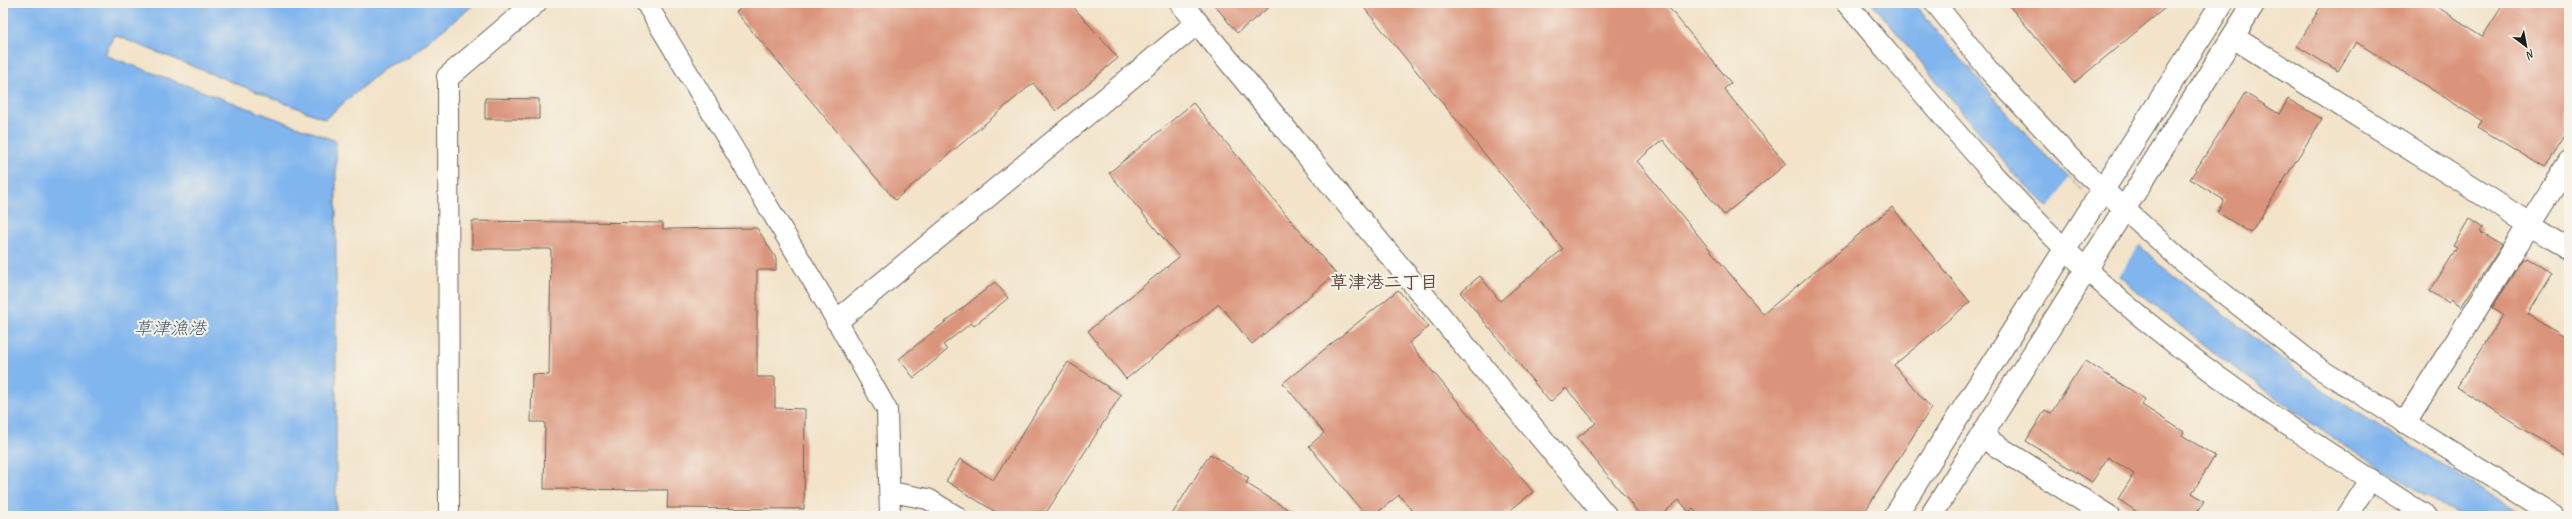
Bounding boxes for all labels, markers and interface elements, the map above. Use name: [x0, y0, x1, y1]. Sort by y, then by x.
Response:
north arrow: [2506, 26, 2546, 66]
text: N: [2523, 47, 2538, 63]
district label: 草津港二丁目: [1330, 271, 1438, 293]
water label: 草津漁港: [134, 317, 208, 339]

